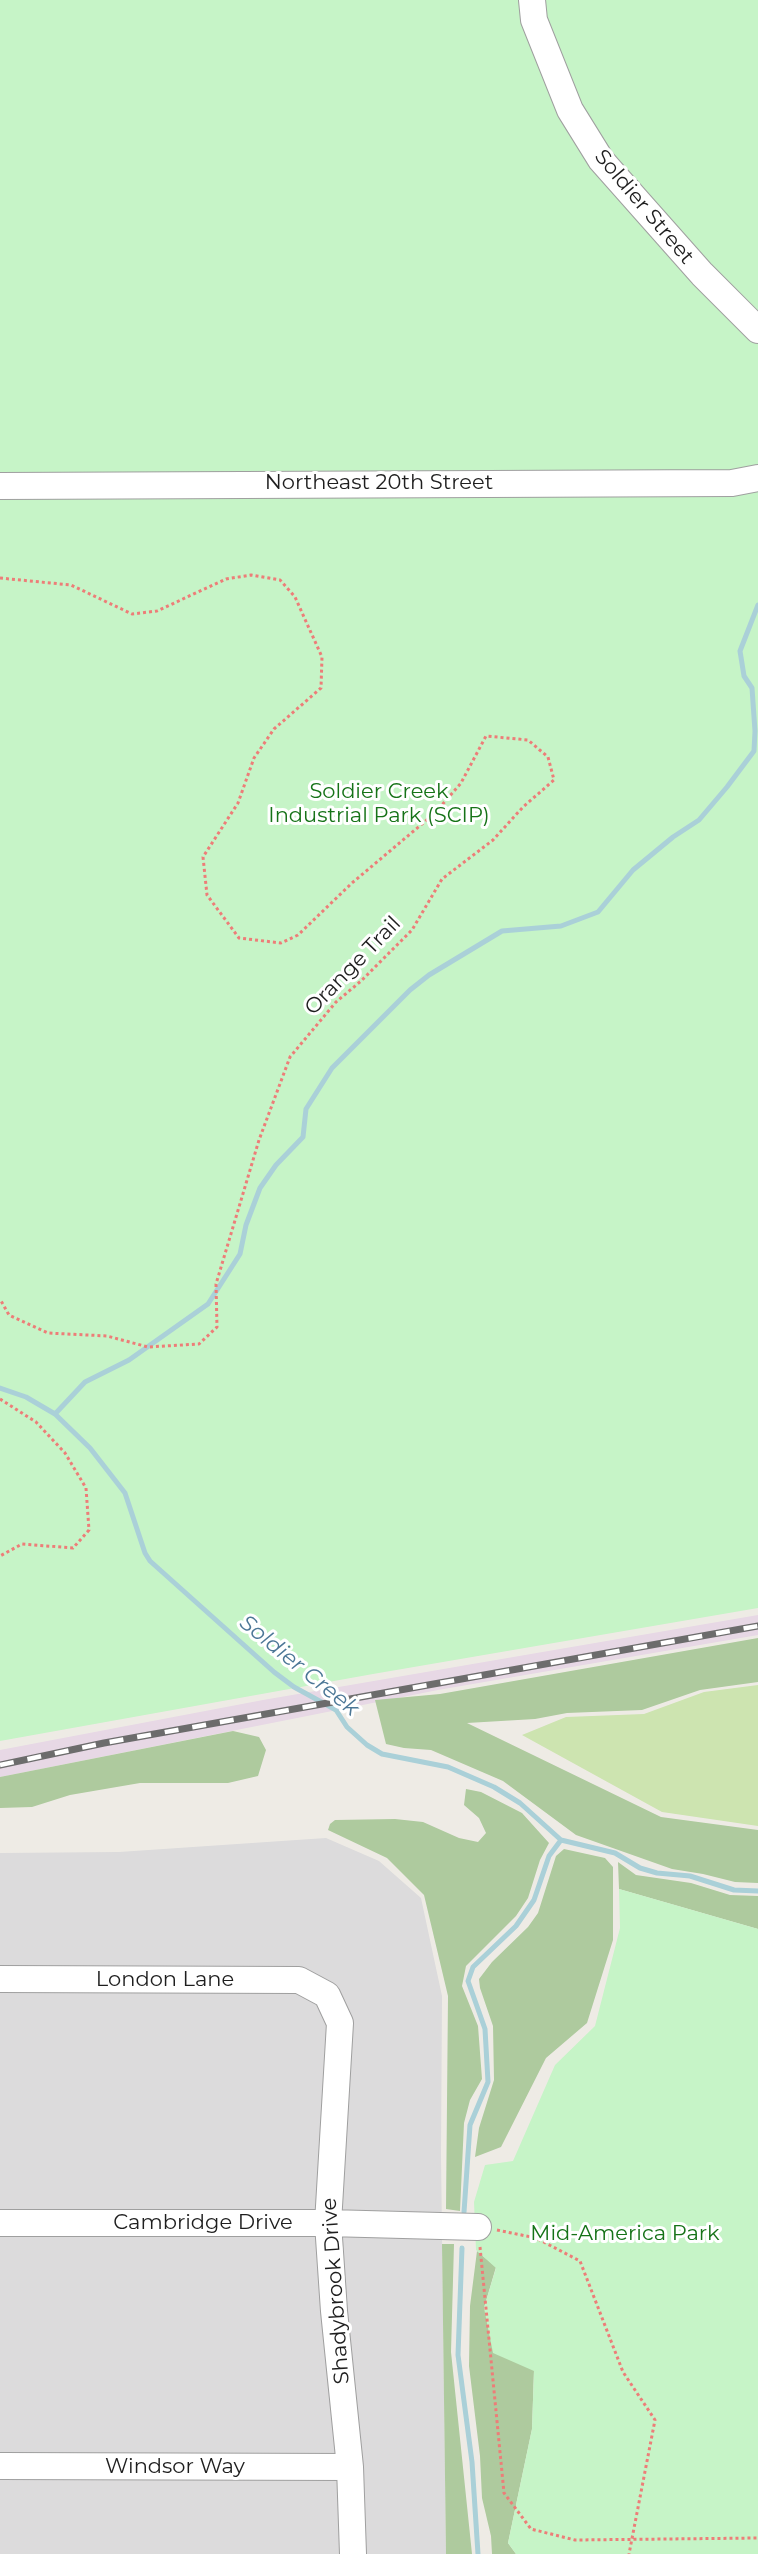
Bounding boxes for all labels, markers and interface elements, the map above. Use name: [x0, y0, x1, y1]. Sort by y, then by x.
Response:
street label: Soldier Street: [589, 145, 699, 269]
street label: Northeast 20th Street: [265, 470, 493, 496]
park label: Soldier Creek Industrial Park (SCIP): [268, 779, 490, 829]
street label: Orange Trail: [300, 911, 406, 1021]
water label: Soldier Creek: [234, 1610, 364, 1722]
street label: London Lane: [96, 1967, 234, 1993]
street label: Shadybrook Drive: [317, 2197, 355, 2385]
street label: Cambridge Drive: [113, 2210, 293, 2236]
park label: Mid-America Park: [530, 2221, 720, 2247]
street label: Windsor Way: [105, 2454, 245, 2480]

